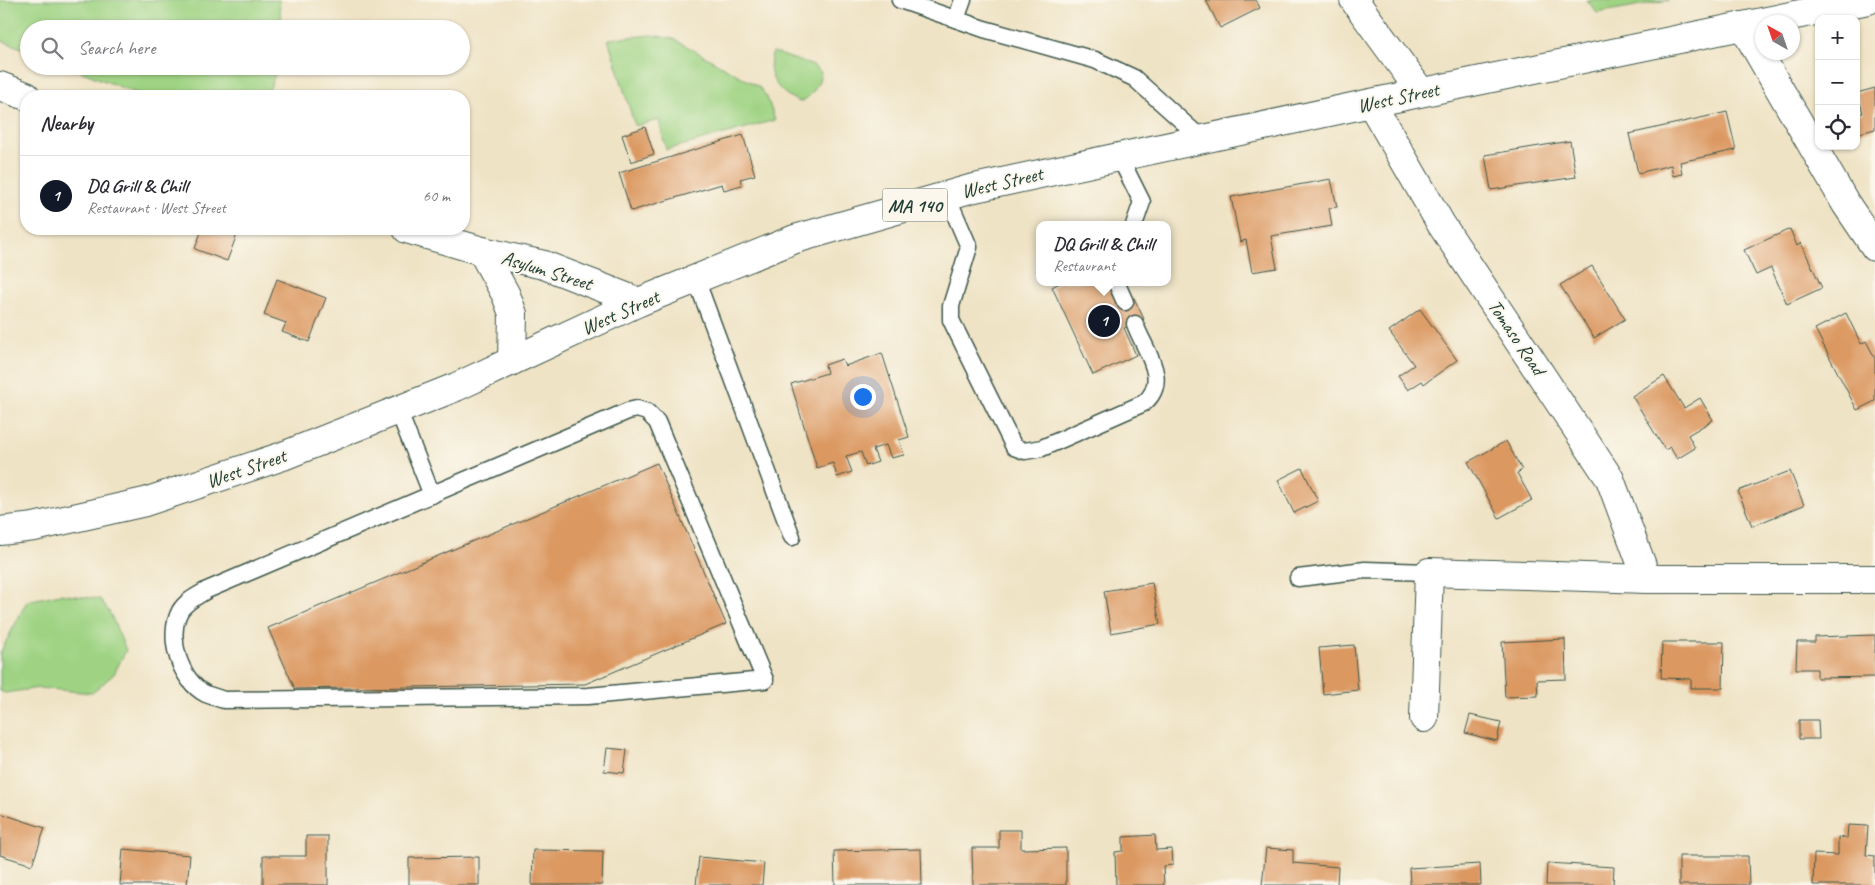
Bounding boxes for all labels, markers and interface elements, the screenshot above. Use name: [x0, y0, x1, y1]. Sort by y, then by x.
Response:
north arrow: [1755, 15, 1800, 60]
map controls: [1815, 15, 1860, 150]
button: +: [1815, 15, 1860, 60]
search box: [20, 20, 470, 75]
icon: search: [38, 34, 66, 62]
text: Search here: [78, 36, 155, 60]
button: −: [1815, 60, 1860, 105]
street label: West Street: [1355, 76, 1443, 118]
button: locate: [1815, 105, 1860, 150]
text: Nearby: [40, 110, 93, 136]
street label: West Street: [959, 160, 1047, 204]
text: DQ Grill & Chill: [87, 174, 188, 198]
text: 1: [52, 186, 60, 206]
text: 60 m: [423, 186, 450, 206]
road number: MA 140: [882, 188, 948, 222]
text: Restaurant · West Street: [87, 198, 226, 218]
popup: [1036, 221, 1171, 286]
text: DQ Grill & Chill: [1053, 232, 1154, 256]
street label: Asylum Street: [499, 245, 597, 297]
text: Restaurant: [1053, 256, 1115, 276]
street label: West Street: [577, 283, 665, 341]
street label: Tomaso Road: [1482, 295, 1553, 382]
pin: 1: [1088, 302, 1120, 340]
your location: [850, 384, 876, 410]
street label: West Street: [203, 442, 292, 494]

